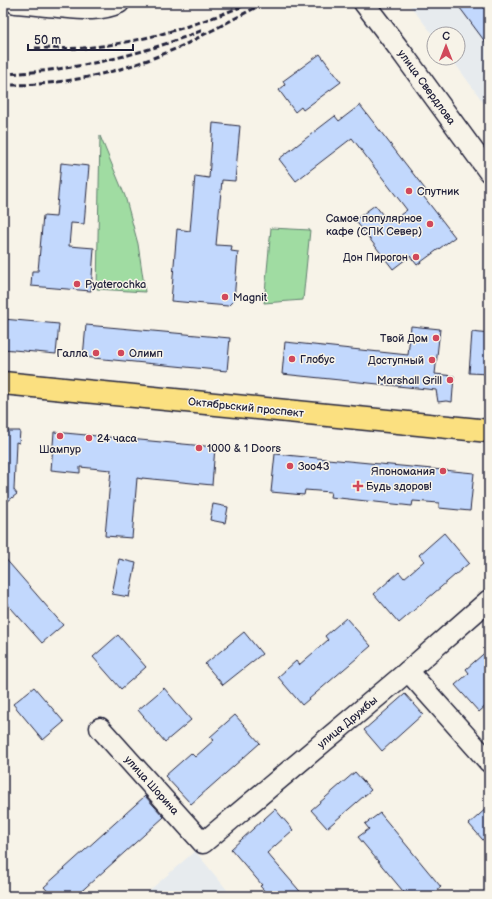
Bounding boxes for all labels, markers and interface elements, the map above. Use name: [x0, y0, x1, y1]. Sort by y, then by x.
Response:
scale bar: [28, 26, 133, 52]
north arrow: [426, 26, 466, 66]
text: С: [442, 30, 450, 43]
text: 50 m: [34, 33, 61, 48]
street label: улица Свердлова: [395, 47, 458, 128]
place label: Спутник: [417, 185, 459, 198]
marker: Спутник: [404, 186, 414, 196]
place label: Самое популярное кафе (СПК Север): [326, 212, 422, 238]
marker: Самое популярное кафе (СПК Север): [425, 219, 435, 229]
place label: Дон Пирогон: [343, 251, 408, 264]
marker: Дон Пирогон: [411, 252, 421, 262]
place label: Pyaterochka: [85, 278, 146, 291]
marker: Pyaterochka: [72, 279, 82, 289]
place label: Magnit: [233, 291, 268, 304]
marker: Magnit: [220, 292, 230, 302]
place label: Твой Дом: [380, 332, 428, 345]
marker: Твой Дом: [431, 333, 441, 343]
place label: Галла: [56, 347, 88, 360]
place label: Олимп: [129, 347, 163, 360]
marker: Галла: [91, 348, 101, 358]
marker: Олимп: [116, 348, 126, 358]
place label: Глобус: [300, 353, 335, 366]
marker: Глобус: [287, 354, 297, 364]
place label: Доступный: [368, 354, 424, 367]
marker: Доступный: [427, 355, 437, 365]
place label: Marshall Grill: [377, 374, 442, 387]
marker: Marshall Grill: [445, 375, 455, 385]
street label: Октябрьский проспект: [187, 395, 305, 420]
marker: Шампур: [55, 431, 65, 441]
place label: 24 часа: [97, 432, 138, 445]
marker: 24 часа: [84, 433, 94, 443]
place label: 1000 & 1 Doors: [207, 442, 281, 455]
place label: Шампур: [39, 443, 82, 456]
marker: 1000 & 1 Doors: [194, 443, 204, 453]
place label: Зоо43: [298, 460, 330, 473]
marker: Зоо43: [285, 461, 295, 471]
place label: Япономания: [371, 465, 435, 478]
marker: Япономания: [438, 466, 448, 476]
place label: Будь здоров!: [366, 480, 432, 493]
marker: Будь здоров!: [353, 481, 363, 491]
street label: улица Дружбы: [315, 694, 380, 751]
street label: улица Шорина: [122, 753, 182, 818]

